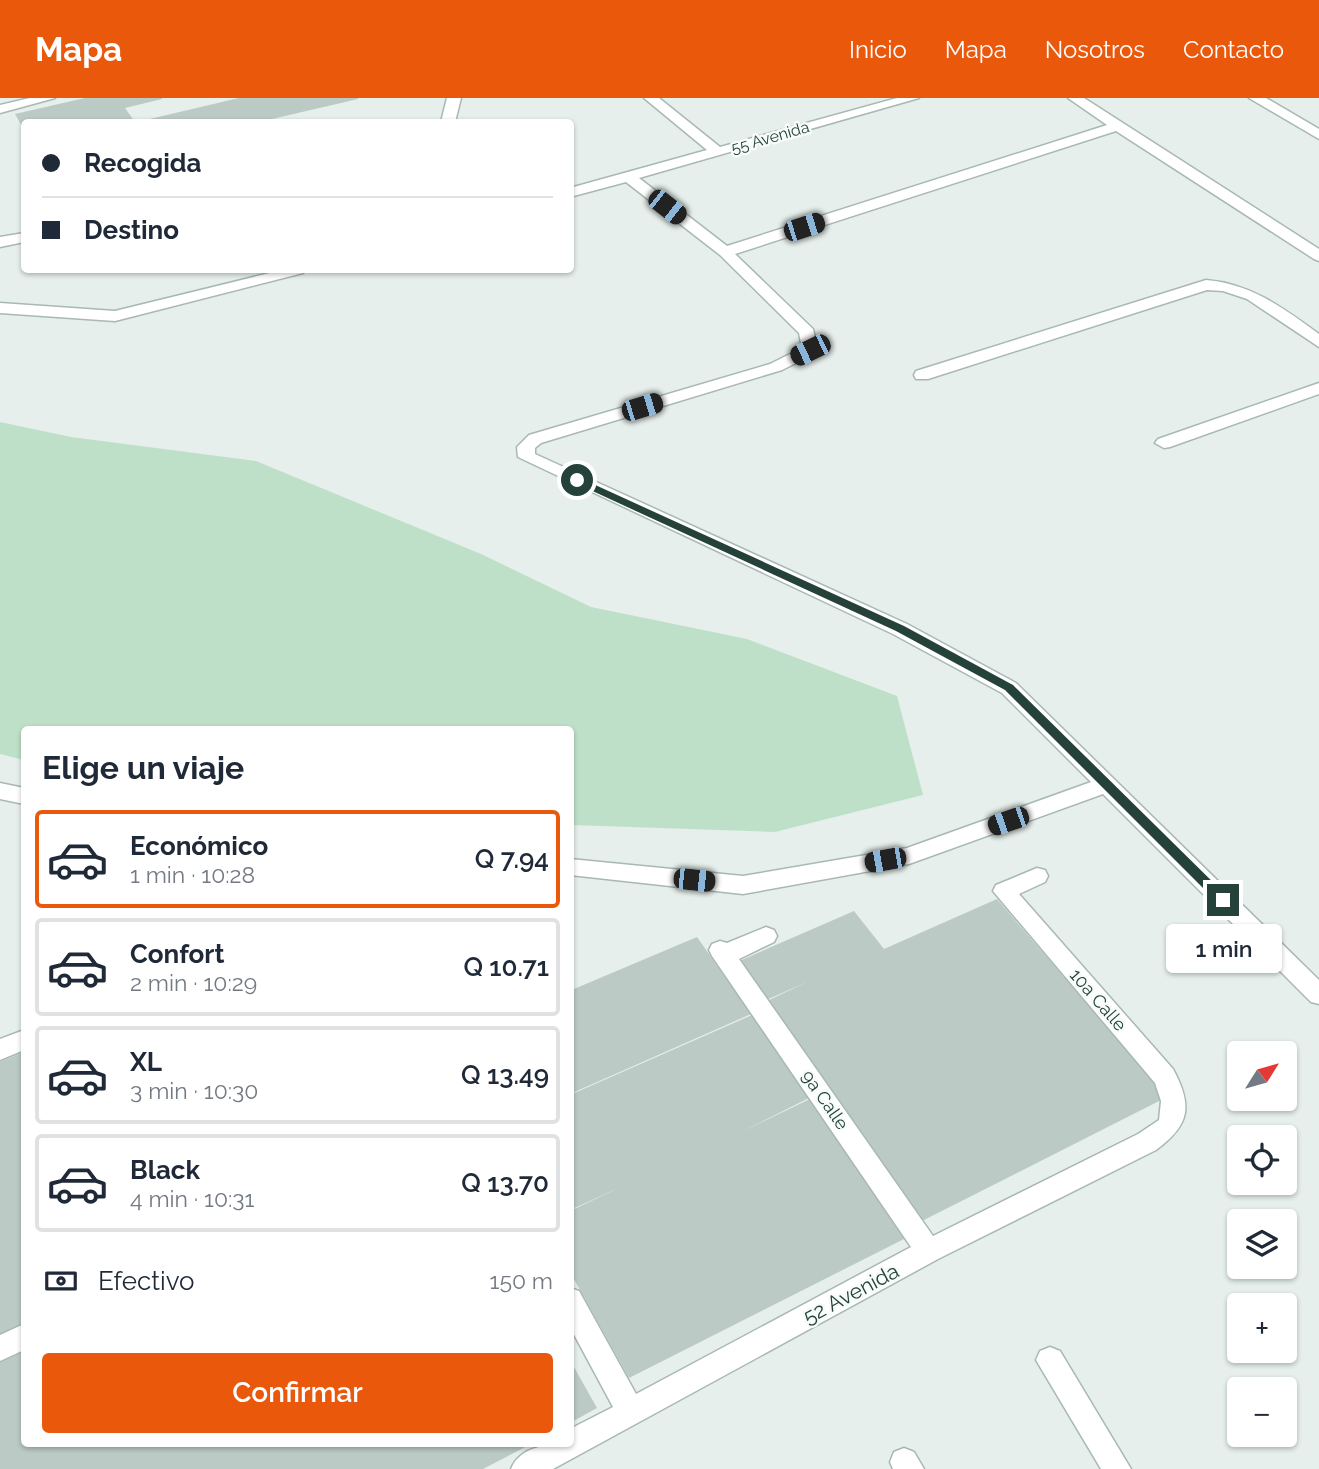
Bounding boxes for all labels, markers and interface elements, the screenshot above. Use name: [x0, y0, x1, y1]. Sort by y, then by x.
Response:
text: Mapa: [35, 30, 122, 69]
text: Inicio: [849, 35, 907, 64]
text: Mapa: [945, 35, 1007, 64]
text: Nosotros: [1045, 35, 1145, 64]
text: Contacto: [1183, 35, 1284, 64]
street label: 55 Avenida: [729, 117, 811, 158]
text: Recogida: [84, 148, 202, 178]
car: [644, 186, 691, 228]
car: [781, 211, 828, 243]
text: Destino: [84, 215, 179, 245]
car: [787, 331, 834, 369]
car: [619, 391, 666, 423]
route start: [561, 464, 593, 496]
text: Elige un viaje: [42, 749, 244, 786]
car: [985, 804, 1032, 838]
icon: car: [46, 828, 109, 891]
text: Económico: [130, 831, 268, 861]
text: Q 7.94: [475, 844, 549, 874]
car: [863, 846, 908, 874]
text: 1 min · 10:28: [130, 861, 255, 888]
car: [673, 867, 716, 893]
route end: [1207, 884, 1239, 916]
callout: 1 min: [1165, 924, 1281, 974]
text: 1 min: [1195, 935, 1253, 962]
icon: car: [46, 936, 109, 999]
text: Confort: [130, 939, 224, 969]
text: Q 10.71: [463, 952, 549, 982]
street label: 10a Calle: [1066, 964, 1131, 1035]
text: 2 min · 10:29: [130, 969, 257, 996]
north arrow: [1227, 1041, 1297, 1111]
map controls: [1227, 1041, 1297, 1447]
icon: car: [46, 1044, 109, 1107]
text: XL: [130, 1047, 162, 1077]
text: Q 13.49: [461, 1060, 549, 1090]
street label: 9a Calle: [797, 1066, 854, 1134]
text: 3 min · 10:30: [130, 1077, 258, 1104]
button: locate: [1227, 1125, 1297, 1195]
icon: car: [46, 1152, 109, 1215]
text: Black: [130, 1155, 200, 1185]
text: Q 13.70: [461, 1168, 549, 1198]
text: 4 min · 10:31: [130, 1185, 254, 1212]
button: layers: [1227, 1209, 1297, 1279]
street label: 52 Avenida: [799, 1258, 903, 1329]
icon: cash: [42, 1262, 80, 1300]
text: Efectivo: [98, 1266, 195, 1296]
text: 150 m: [490, 1267, 553, 1294]
button: +: [1227, 1293, 1297, 1363]
button: Confirmar: [42, 1353, 553, 1433]
button: −: [1227, 1377, 1297, 1447]

